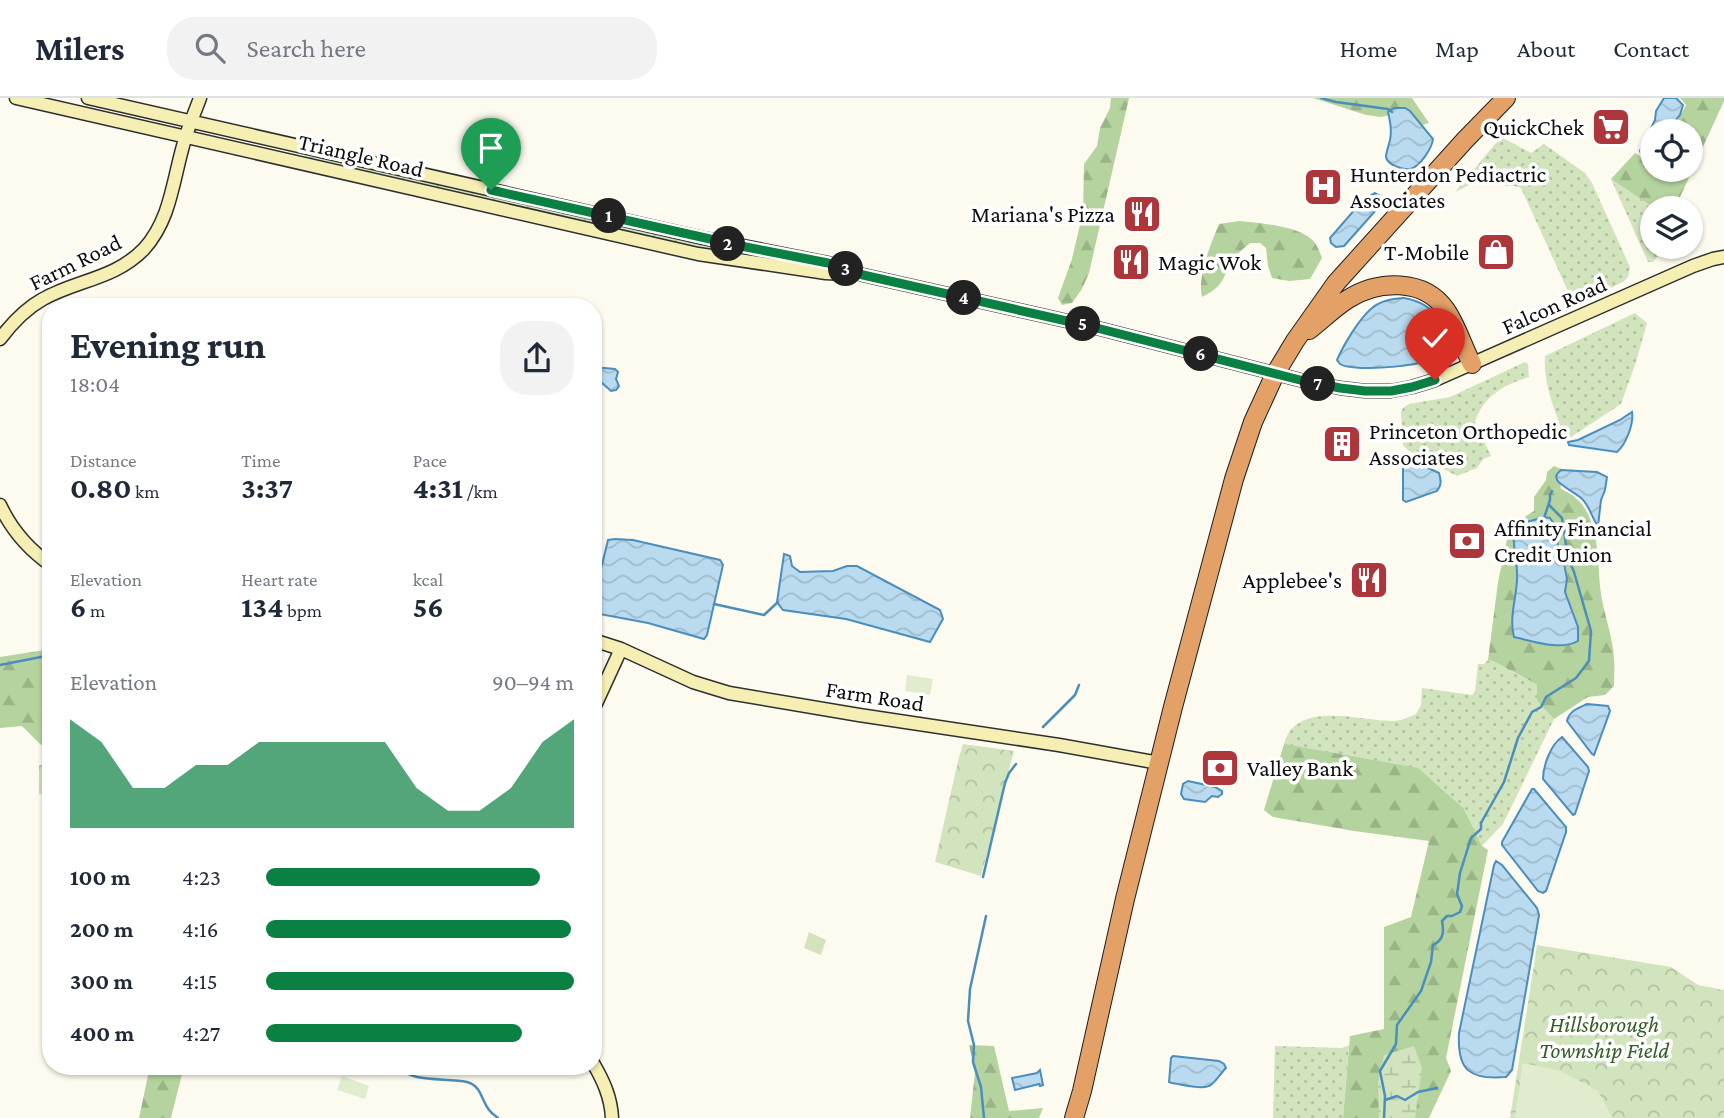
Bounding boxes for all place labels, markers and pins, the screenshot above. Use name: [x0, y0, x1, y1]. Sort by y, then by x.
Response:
supermarket icon: QuickChek: [1590, 106, 1632, 148]
place label: QuickChek: [1483, 114, 1584, 140]
pin: [461, 118, 521, 190]
place label: Hunterdon Pediactric Associates: [1350, 161, 1546, 213]
hospital icon: Hunterdon Pediactric Associates: [1302, 166, 1344, 208]
restaurant icon: Mariana's Pizza: [1121, 193, 1163, 235]
pin: 1: [592, 198, 626, 234]
place label: Mariana's Pizza: [971, 201, 1115, 227]
pin: 2: [710, 226, 746, 262]
shop icon: T-Mobile: [1475, 231, 1517, 273]
place label: T-Mobile: [1384, 239, 1469, 265]
restaurant icon: Magic Wok: [1110, 241, 1152, 283]
place label: Magic Wok: [1158, 249, 1261, 275]
pin: 3: [828, 252, 864, 286]
pin: 4: [946, 280, 982, 316]
pin: 5: [1066, 306, 1100, 342]
pin: [1405, 308, 1465, 380]
pin: 6: [1184, 336, 1218, 372]
pin: 7: [1300, 366, 1336, 402]
place label: Princeton Orthopedic Associates: [1369, 418, 1567, 470]
building icon: Princeton Orthopedic Associates: [1321, 423, 1363, 465]
place label: Affinity Financial Credit Union: [1494, 515, 1652, 567]
bank icon: Affinity Financial Credit Union: [1446, 520, 1488, 562]
restaurant icon: Applebee's: [1348, 559, 1390, 601]
place label: Applebee's: [1242, 567, 1342, 593]
bank icon: Valley Bank: [1199, 747, 1241, 789]
place label: Valley Bank: [1247, 755, 1353, 781]

